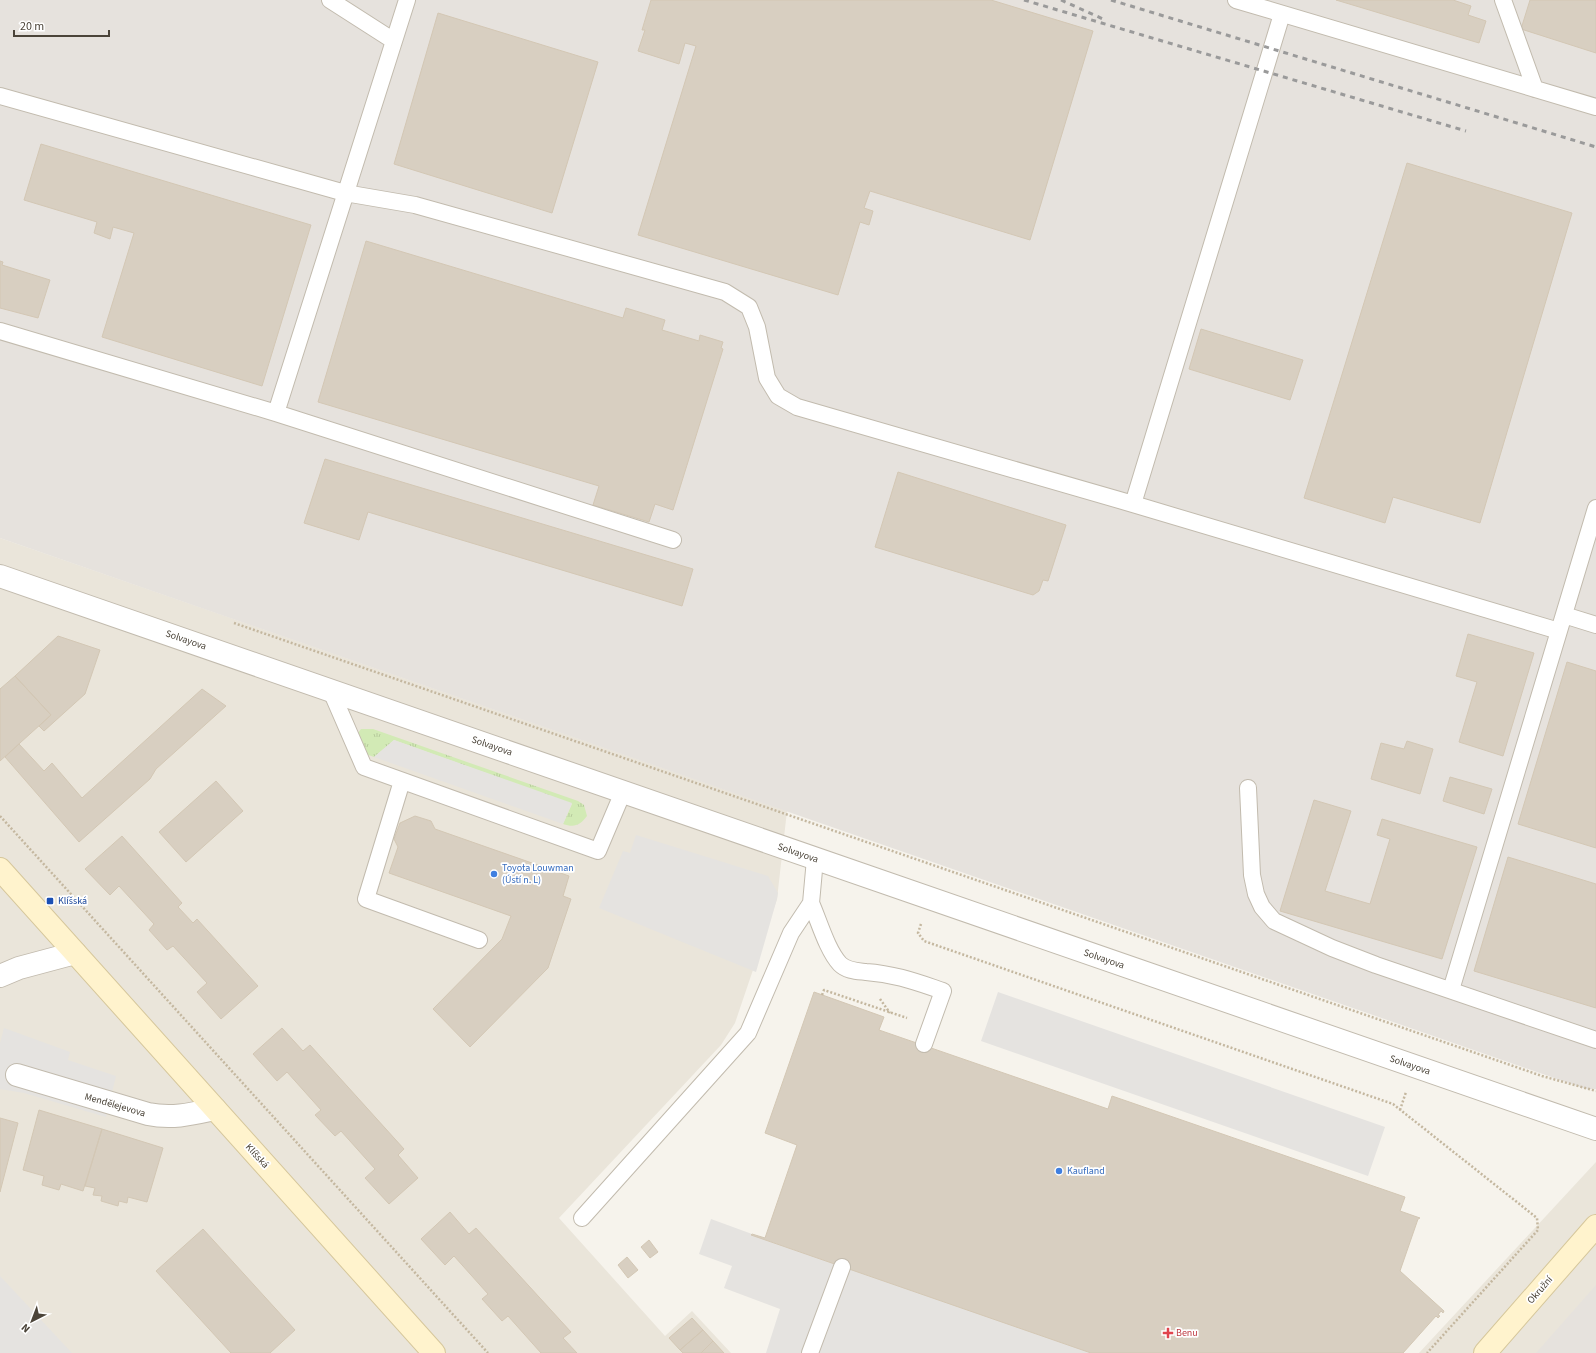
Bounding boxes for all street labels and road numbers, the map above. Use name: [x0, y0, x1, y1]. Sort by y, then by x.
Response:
street label: Solvayova: [164, 626, 208, 654]
street label: Solvayova: [470, 732, 514, 760]
street label: Solvayova: [776, 839, 820, 867]
street label: Solvayova: [1082, 945, 1126, 973]
street label: Solvayova: [1388, 1051, 1432, 1079]
street label: Mendělejevova: [83, 1090, 147, 1120]
street label: Klíšská: [242, 1141, 272, 1171]
street label: Okružní: [1524, 1273, 1556, 1307]

